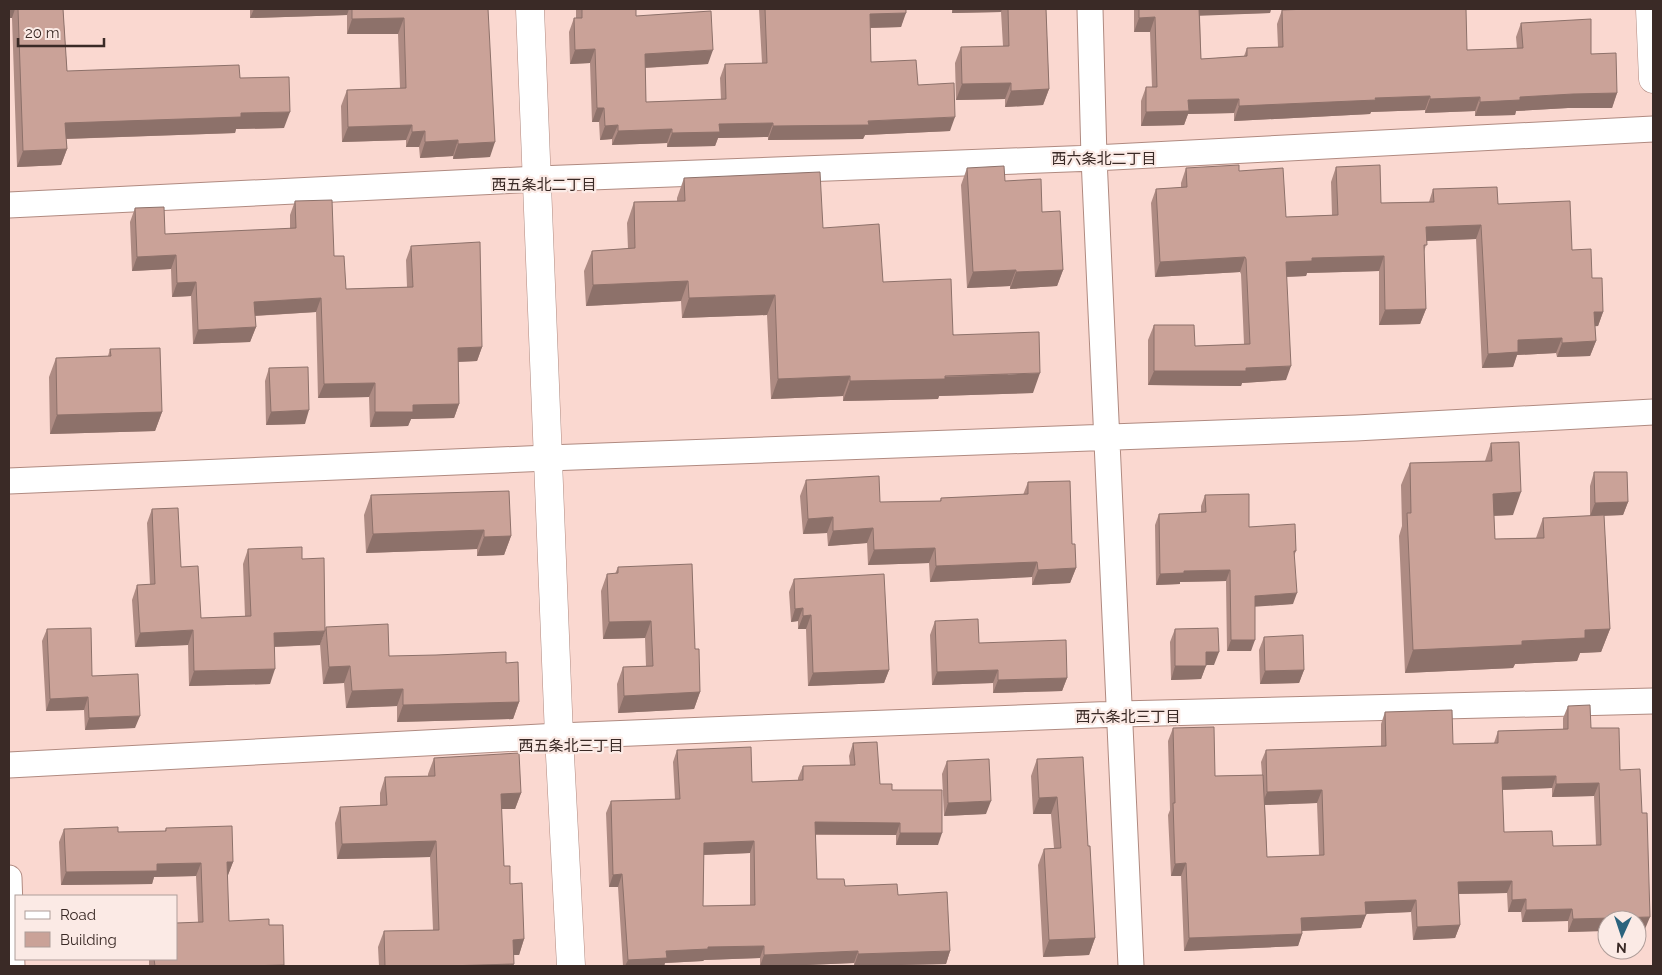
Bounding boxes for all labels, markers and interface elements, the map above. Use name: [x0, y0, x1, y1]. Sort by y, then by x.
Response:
scale bar: [18, 15, 104, 47]
text: 20 m: [25, 24, 60, 42]
district label: 西六条北二丁目: [1051, 150, 1157, 168]
district label: 西五条北二丁目: [491, 176, 597, 194]
district label: 西六条北三丁目: [1075, 708, 1181, 726]
district label: 西五条北三丁目: [518, 737, 624, 755]
legend: [15, 895, 178, 960]
text: Road: [60, 906, 96, 924]
north arrow: [1597, 910, 1647, 960]
text: Building: [60, 931, 117, 949]
text: N: [1616, 940, 1627, 956]

